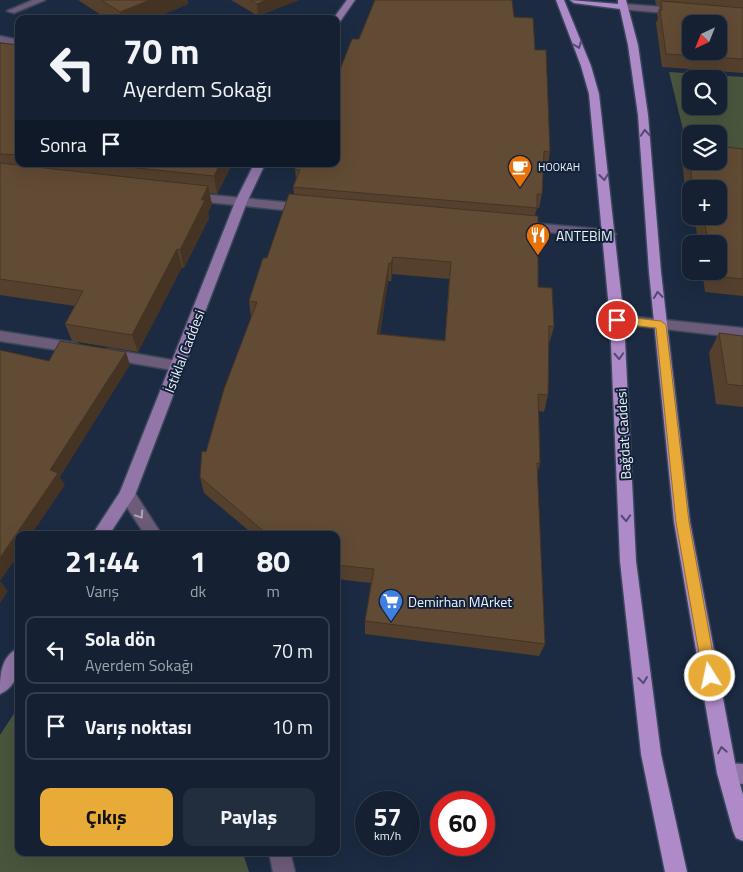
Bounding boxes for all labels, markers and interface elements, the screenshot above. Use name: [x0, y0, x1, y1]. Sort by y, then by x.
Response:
north arrow: [682, 15, 728, 60]
map controls: [682, 15, 727, 280]
text: 70 m: [123, 24, 199, 78]
icon: left: [40, 35, 105, 100]
one-way arrow: [572, 41, 582, 49]
button: search: [682, 70, 727, 115]
text: Ayerdem Sokağı: [123, 72, 272, 106]
button: layers: [682, 125, 727, 170]
one-way arrow: [639, 128, 650, 136]
text: Sonra: [40, 130, 87, 159]
icon: arrive: [97, 130, 125, 158]
cafe icon: HOOKAH: [507, 154, 533, 188]
place label: HOOKAH: [538, 159, 580, 175]
one-way arrow: [598, 172, 608, 181]
button: +: [682, 180, 727, 225]
restaurant icon: ANTEBİM: [525, 222, 551, 256]
place label: ANTEBİM: [556, 225, 613, 246]
button: −: [682, 235, 727, 280]
one-way arrow: [653, 290, 664, 298]
pin: [596, 299, 638, 341]
street label: İstiklal Caddesi: [159, 306, 209, 396]
icon: arrive: [603, 306, 631, 334]
one-way arrow: [613, 352, 624, 360]
street label: Bağdat Caddesi: [610, 388, 636, 480]
one-way arrow: [134, 509, 143, 519]
one-way arrow: [621, 515, 632, 523]
text: 21:44: [65, 538, 140, 584]
text: 1: [190, 538, 207, 584]
text: 80: [256, 538, 290, 584]
text: Varış: [86, 579, 119, 603]
text: dk: [190, 579, 206, 603]
text: m: [267, 579, 280, 603]
supermarket icon: Demirhan MArket: [378, 588, 404, 622]
place label: Demirhan MArket: [408, 591, 512, 612]
text: Sola dön: [85, 624, 156, 653]
icon: left: [42, 636, 70, 664]
text: 70 m: [272, 636, 313, 665]
position arrow: [683, 649, 735, 701]
text: Ayerdem Sokağı: [85, 653, 193, 677]
one-way arrow: [637, 676, 648, 684]
icon: arrive: [42, 712, 70, 740]
text: Varış noktası: [85, 712, 192, 741]
text: 10 m: [272, 712, 313, 741]
one-way arrow: [718, 745, 728, 754]
button: Çıkış: [40, 788, 173, 846]
button: Paylaş: [183, 788, 315, 846]
speed limit sign: 60: [430, 791, 495, 856]
text: 57: [373, 798, 402, 836]
text: km/h: [374, 826, 401, 845]

